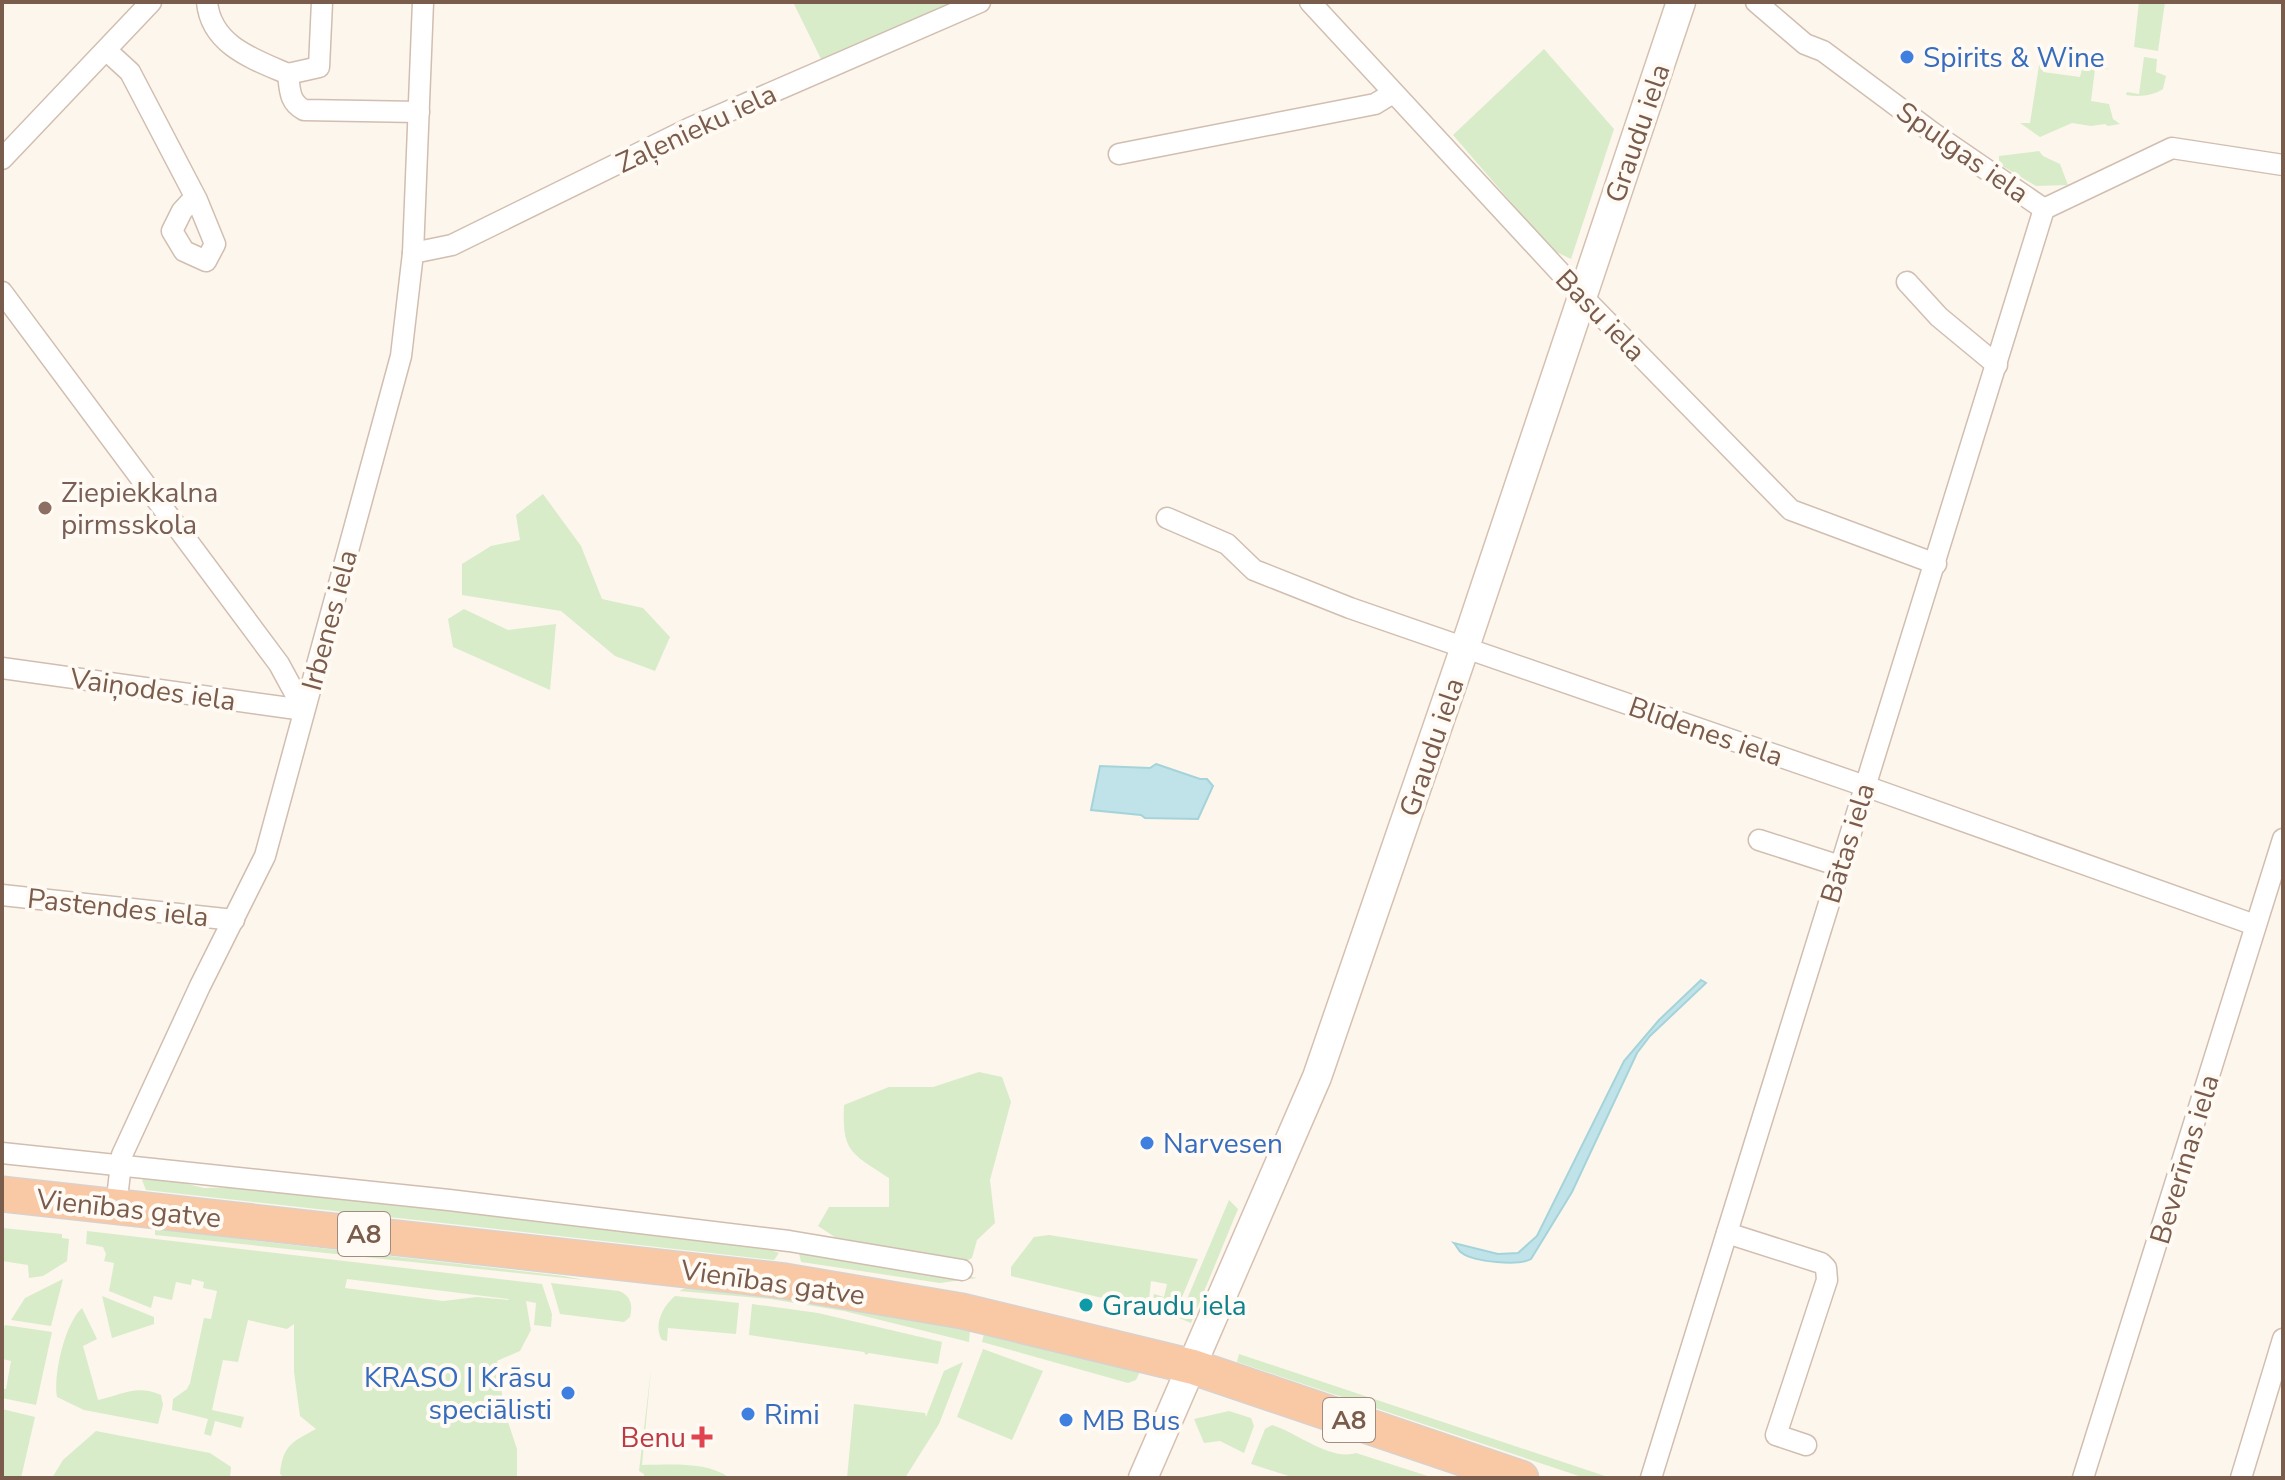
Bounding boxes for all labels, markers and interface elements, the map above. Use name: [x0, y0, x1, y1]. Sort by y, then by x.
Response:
place label: Spirits & Wine: [1923, 39, 2105, 77]
marker: Spirits & Wine: [1898, 48, 1916, 66]
street label: Graudu iela: [1596, 59, 1679, 208]
street label: Zaļenieku iela: [610, 75, 783, 183]
street label: Spulgas iela: [1889, 93, 2036, 213]
street label: Basu iela: [1547, 261, 1654, 370]
place label: Ziepiekkalna pirmsskola: [61, 474, 218, 544]
marker: Ziepiekkalna pirmsskola: [36, 499, 54, 517]
street label: Irbenes iela: [293, 546, 367, 695]
street label: Vaiņodes iela: [67, 659, 238, 720]
street label: Graudu iela: [1390, 673, 1473, 822]
street label: Blīdenes iela: [1623, 688, 1788, 776]
street label: Bātas iela: [1812, 779, 1884, 908]
street label: Pastendes iela: [25, 880, 210, 936]
street label: Beverīnas iela: [2141, 1070, 2229, 1249]
place label: Narvesen: [1163, 1125, 1283, 1163]
marker: Narvesen: [1138, 1134, 1156, 1152]
street label: Vienības gatve: [34, 1180, 223, 1238]
road number: A8: [338, 1212, 390, 1256]
street label: Vienības gatve: [677, 1251, 867, 1315]
place label: Graudu iela: [1102, 1287, 1247, 1325]
marker: Graudu iela: [1077, 1296, 1095, 1314]
place label: KRASO | Krāsu speciālisti: [364, 1359, 552, 1429]
marker: KRASO | Krāsu speciālisti: [559, 1384, 577, 1402]
place label: Rimi: [764, 1396, 820, 1434]
road number: A8: [1323, 1398, 1375, 1442]
place label: MB Bus: [1082, 1402, 1180, 1440]
marker: Rimi: [739, 1405, 757, 1423]
marker: MB Bus: [1057, 1411, 1075, 1429]
place label: Benu: [621, 1419, 686, 1457]
marker: Benu: [693, 1428, 711, 1446]

